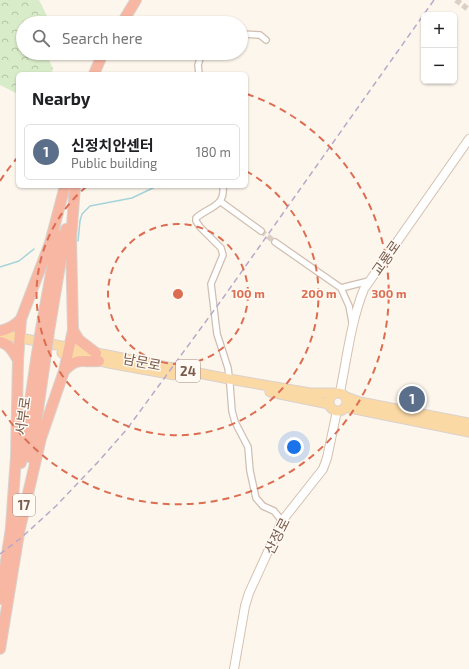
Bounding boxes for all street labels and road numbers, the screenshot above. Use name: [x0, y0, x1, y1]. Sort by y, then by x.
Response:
street label: 교룡로: [368, 237, 404, 278]
street label: 남문로: [122, 349, 163, 374]
road number: 24: [176, 360, 200, 382]
street label: 서부로: [11, 395, 34, 436]
road number: 17: [13, 494, 35, 516]
street label: 산정로: [260, 515, 293, 557]

